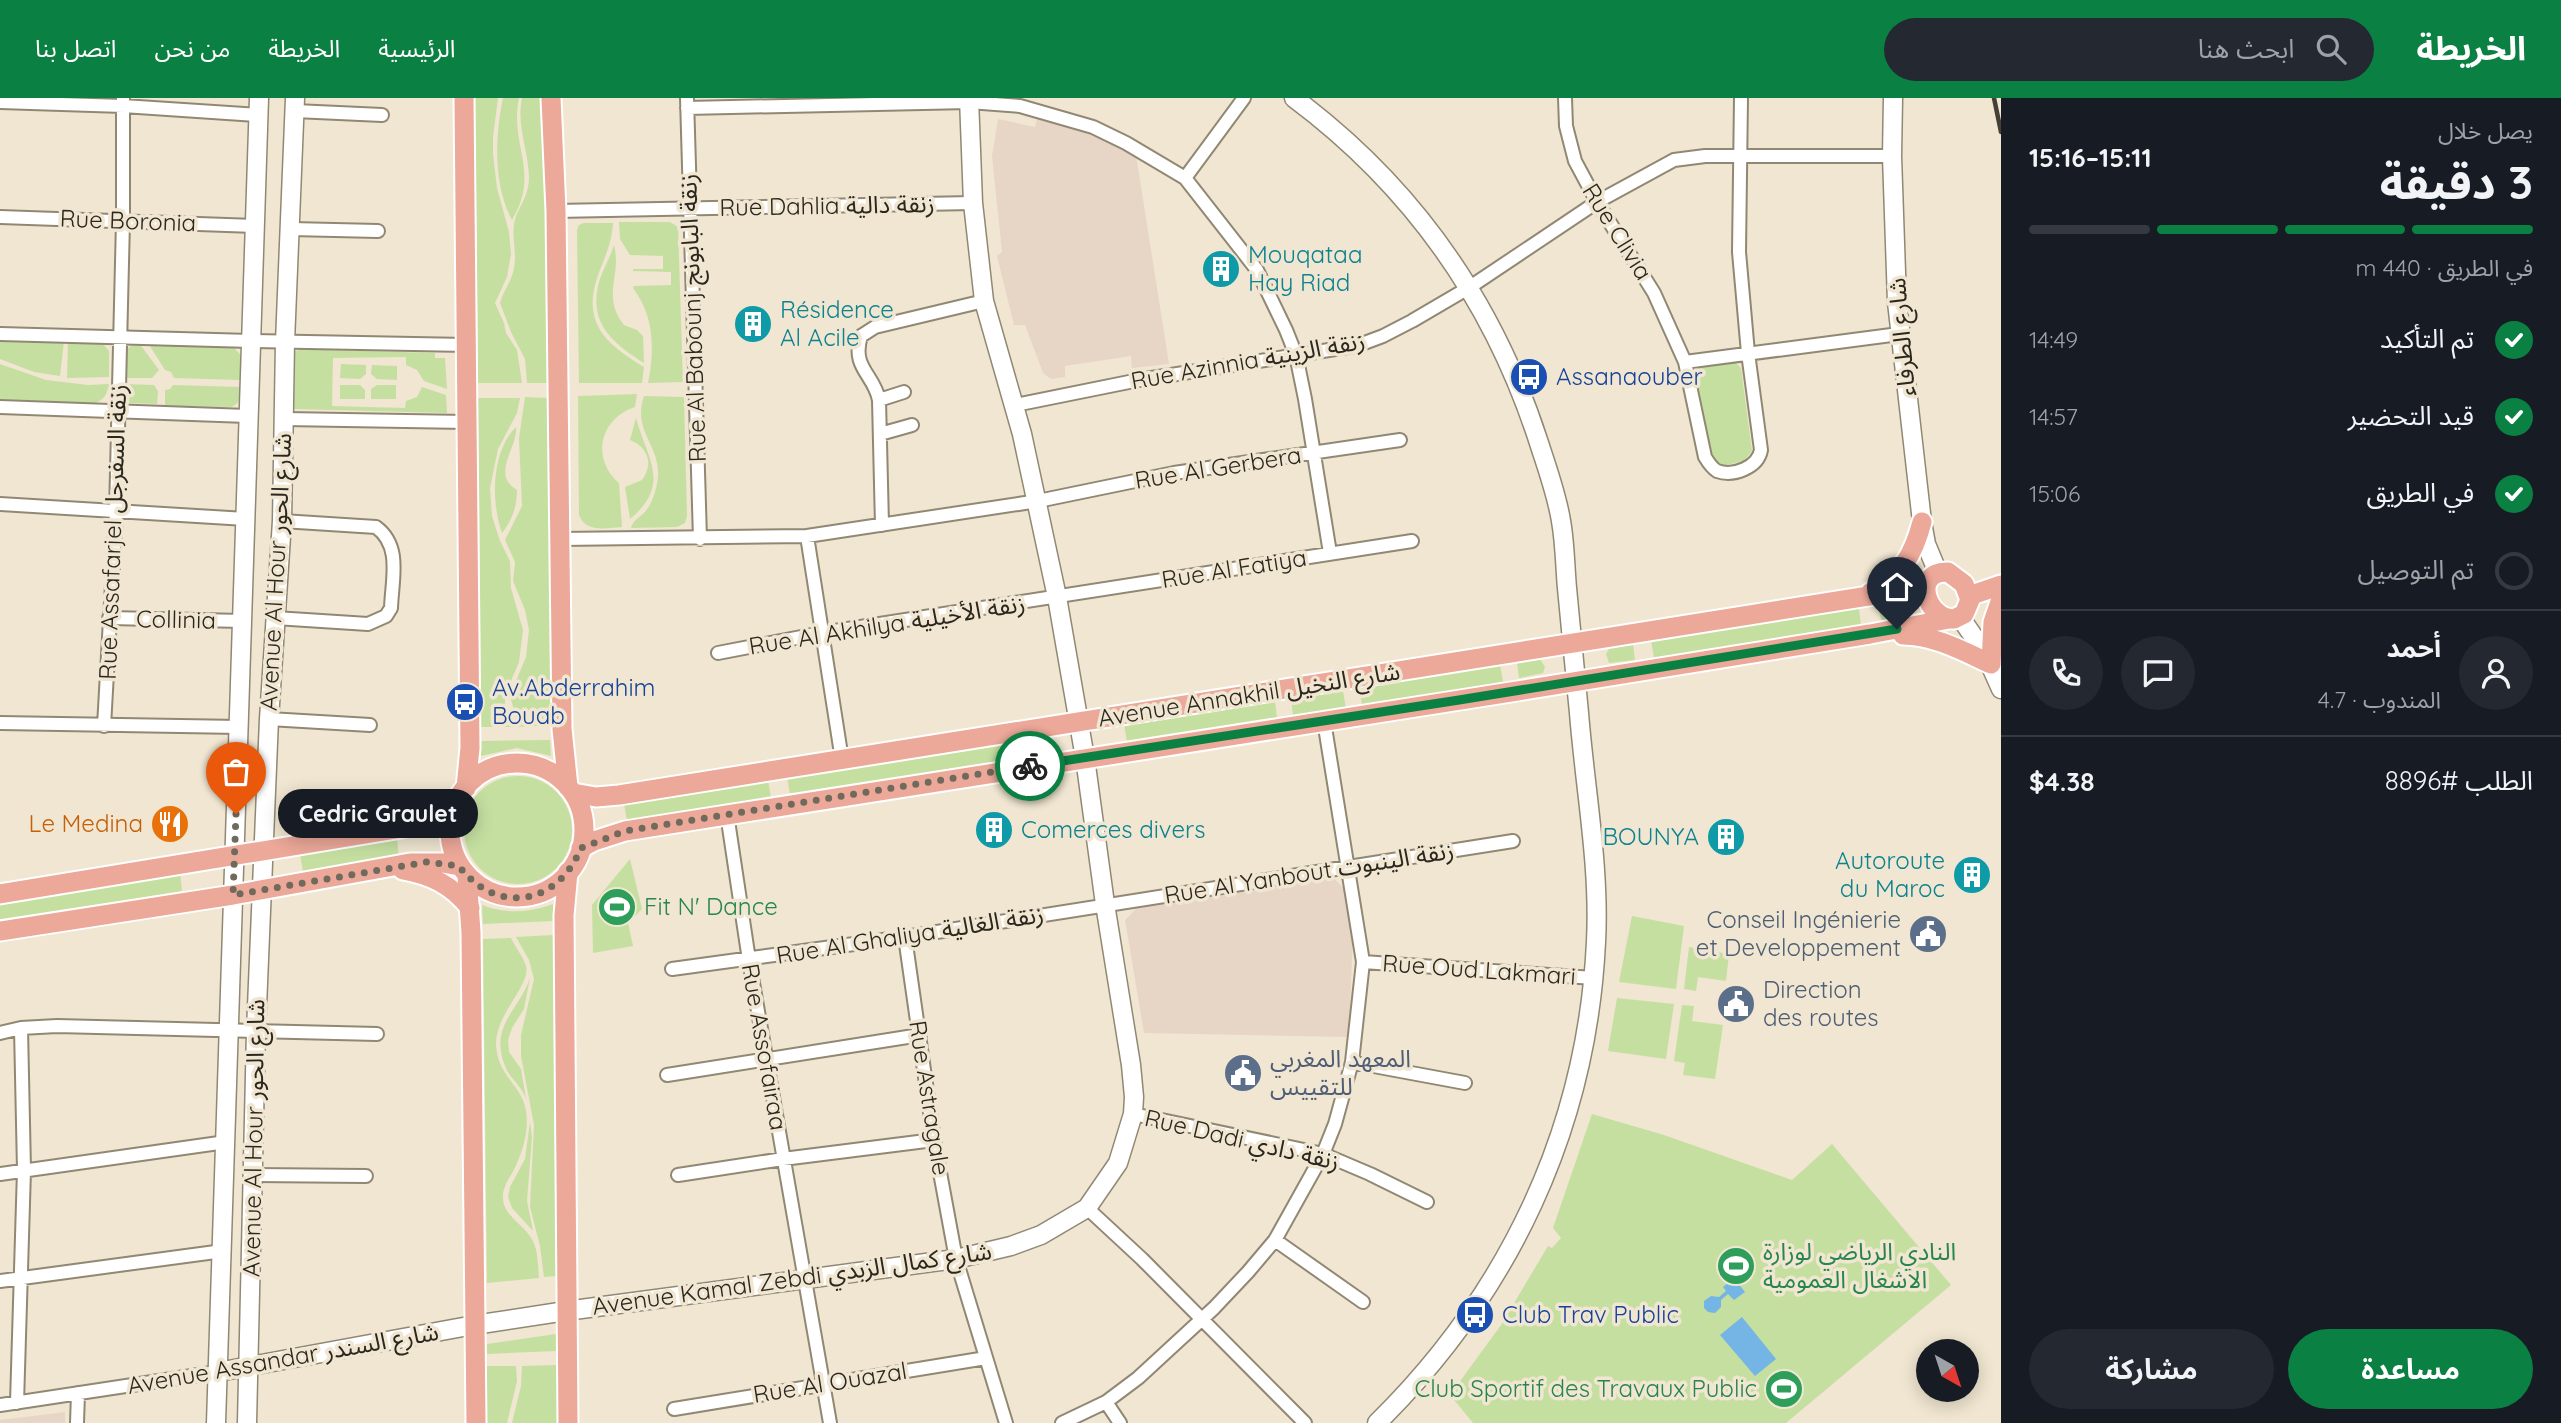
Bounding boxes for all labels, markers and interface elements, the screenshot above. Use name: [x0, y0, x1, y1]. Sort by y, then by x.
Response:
search box: [1884, 18, 2374, 81]
text: الخريطة: [2416, 27, 2526, 68]
icon: search: [2312, 30, 2350, 68]
text: ابحث هنا: [2198, 32, 2294, 65]
text: اتصل بنا: [35, 33, 116, 63]
text: من نحن: [154, 33, 230, 63]
text: الخريطة: [268, 33, 340, 63]
text: الرئيسية: [378, 33, 455, 63]
text: يصل خلال: [2438, 116, 2533, 145]
text: 15:11–15:16: [2029, 141, 2152, 174]
text: 3 دقيقة: [2380, 153, 2533, 211]
street label: Rue Al Babounj زنقة البابونج: [672, 173, 715, 463]
street label: Rue Clivia: [1576, 178, 1659, 285]
street label: Rue Dahlia زنقة دالية: [719, 188, 935, 222]
street label: Rue Boronia: [59, 203, 197, 237]
place label: Mouqataa Hay Riad: [1248, 239, 1363, 297]
building icon: Mouqataa Hay Riad: [1200, 248, 1242, 290]
text: في الطريق · 440 m: [2356, 253, 2533, 282]
street label: شارع الطرفاء: [1881, 276, 1924, 398]
place label: Résidence Al Acile: [780, 294, 894, 352]
building icon: Résidence Al Acile: [732, 303, 774, 345]
icon: check: [2495, 321, 2533, 359]
text: تم التأكيد: [2380, 322, 2474, 355]
street label: Rue Azinnia زنقة الزينية: [1128, 325, 1367, 395]
text: 14:49: [2029, 325, 2078, 354]
bus stop icon: Assanaouber: [1508, 356, 1550, 398]
place label: Assanaouber: [1556, 361, 1703, 391]
street label: Rue Assafarjel زنقة السفرجل: [92, 384, 132, 680]
icon: check: [2495, 398, 2533, 436]
text: قيد التحضير: [2348, 399, 2474, 432]
text: 14:57: [2029, 402, 2078, 431]
street label: Avenue Al Hour شارع الحور: [253, 432, 300, 712]
street label: Rue Al Gerbera: [1132, 439, 1303, 495]
icon: check: [2495, 475, 2533, 513]
text: في الطريق: [2366, 476, 2474, 509]
text: 15:06: [2029, 479, 2080, 508]
street label: Rue Al Fatiya: [1159, 542, 1308, 594]
text: تم التوصيل: [2357, 553, 2474, 586]
pin: [1867, 557, 1927, 629]
icon: home: [1878, 568, 1916, 606]
street label: Rue Al Akhilya زنقة الأخيلية: [747, 587, 1027, 661]
street label: Collinia: [136, 603, 216, 635]
text: أحمد: [2387, 631, 2441, 664]
button: phone: [2029, 636, 2103, 710]
button: chat: [2121, 636, 2195, 710]
button: person: [2459, 636, 2533, 710]
street label: Avenue Annakhil شارع النخيل: [1096, 655, 1402, 736]
place label: Av.Abderrahim Bouab: [492, 672, 655, 730]
bus stop icon: Av.Abderrahim Bouab: [444, 681, 486, 723]
text: المندوب · 4.7: [2318, 685, 2441, 714]
courier: [995, 731, 1065, 801]
pin: [206, 742, 266, 814]
icon: bike: [1011, 747, 1049, 785]
icon: bag: [217, 753, 255, 791]
text: الطلب #8896: [2385, 764, 2533, 797]
text: $4.38: [2029, 765, 2095, 798]
callout: Cedric Graulet: [278, 790, 478, 838]
text: Cedric Graulet: [299, 799, 457, 828]
restaurant icon: Le Medina: [149, 803, 191, 845]
place label: Le Medina: [29, 808, 143, 838]
building icon: Comerces divers: [973, 809, 1015, 851]
place label: Comerces divers: [1021, 814, 1205, 844]
building icon: BOUNYA: [1705, 816, 1747, 858]
place label: BOUNYA: [1602, 821, 1699, 851]
street label: Rue Al Yanbout زنقة الينبوت: [1162, 834, 1456, 910]
place label: Autoroute du Maroc: [1835, 845, 1945, 903]
building icon: Autoroute du Maroc: [1951, 854, 1993, 896]
sports icon: Fit N' Dance: [596, 886, 638, 928]
place label: Fit N' Dance: [644, 891, 778, 921]
street label: Rue Al Ghaliya زنقة الغالية: [774, 898, 1046, 970]
place label: Conseil Ingénierie et Developpement: [1696, 904, 1901, 962]
public building icon: Conseil Ingénierie et Developpement: [1907, 913, 1949, 955]
street label: Rue Oud Lakmari: [1381, 947, 1577, 991]
street label: Rue Assofairaa: [736, 961, 794, 1133]
place label: Direction des routes: [1763, 974, 1879, 1032]
public building icon: Direction des routes: [1715, 983, 1757, 1025]
street label: Avenue Al Hour شارع الحور: [236, 999, 273, 1277]
street label: Rue Astragale: [903, 1018, 957, 1177]
place label: المعهد المغربي للتقييس: [1270, 1043, 1411, 1101]
public building icon: المعهد المغربي للتقييس: [1222, 1052, 1264, 1094]
street label: Rue Dadi زنقة دادي: [1141, 1102, 1343, 1180]
street label: Avenue Kamal Zebdi شارع كمال الزبدي: [590, 1235, 994, 1325]
place label: النادي الرياضي لوزارة الاشغال العمومية: [1763, 1236, 1956, 1294]
sports icon: النادي الرياضي لوزارة الاشغال العمومية: [1715, 1245, 1757, 1287]
bus stop icon: Club Trav Public: [1454, 1294, 1496, 1336]
place label: Club Trav Public: [1502, 1299, 1679, 1329]
street label: Avenue Assandar شارع السندر: [125, 1316, 441, 1403]
button: مشاركة: [2029, 1329, 2274, 1409]
button: مساعدة: [2288, 1329, 2533, 1409]
north arrow: [1916, 1339, 1979, 1402]
map controls: [1916, 1339, 1979, 1402]
street label: Rue Al Ouazal: [751, 1355, 909, 1409]
sports icon: Club Sportif des Travaux Public: [1763, 1368, 1805, 1410]
place label: Club Sportif des Travaux Public: [1415, 1373, 1757, 1403]

